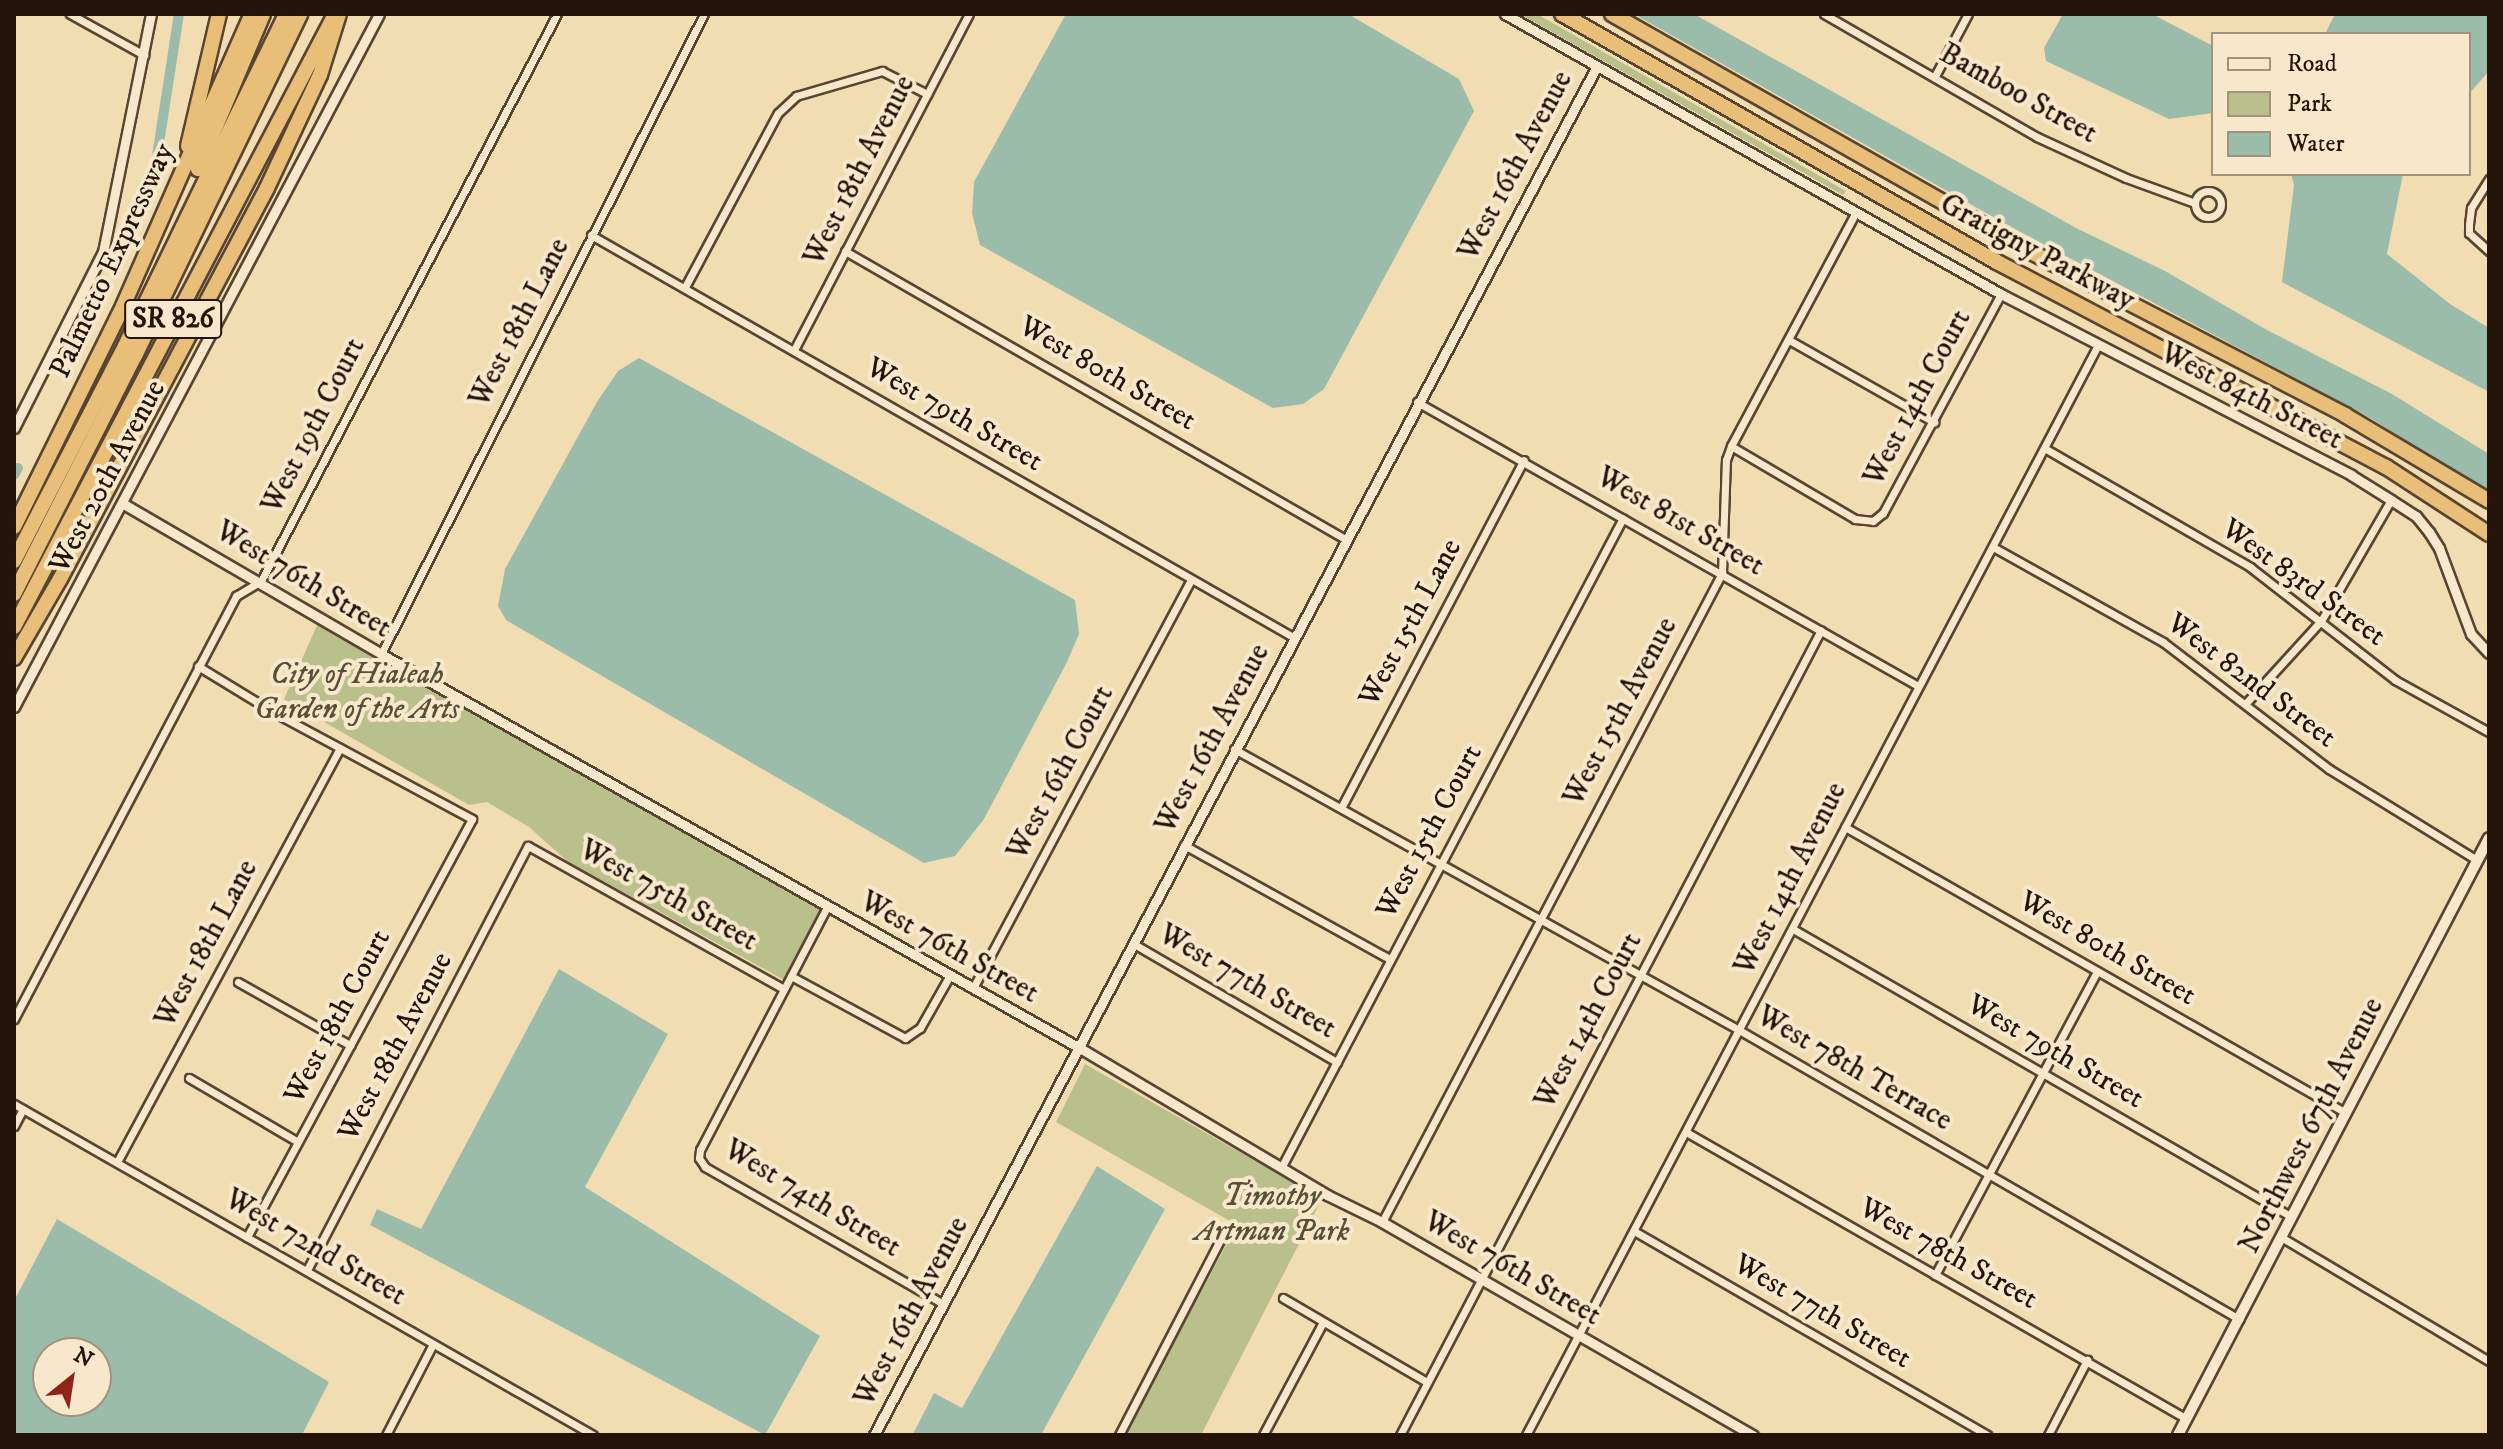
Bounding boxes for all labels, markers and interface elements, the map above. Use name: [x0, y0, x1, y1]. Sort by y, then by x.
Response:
legend: [2211, 32, 2471, 176]
street label: Bamboo Street: [1933, 36, 2103, 152]
text: Road: [2287, 49, 2337, 79]
street label: West 16th Avenue: [1451, 65, 1581, 267]
street label: West 18th Avenue: [797, 70, 923, 272]
text: Park: [2287, 89, 2332, 119]
text: Water: [2287, 129, 2344, 159]
street label: Palmetto Expressway: [43, 138, 183, 384]
street label: Gratigny Parkway: [1934, 187, 2140, 319]
street label: West 18th Lane: [462, 233, 578, 413]
road number: SR 826: [123, 295, 223, 343]
street label: West 14th Court: [1856, 304, 1980, 492]
street label: West 80th Street: [1012, 309, 1202, 439]
street label: West 19th Court: [254, 332, 374, 520]
street label: West 84th Street: [2154, 336, 2348, 458]
street label: West 79th Street: [859, 350, 1049, 480]
street label: West 20th Avenue: [42, 374, 174, 580]
street label: West 81st Street: [1590, 460, 1770, 584]
street label: West 83rd Street: [2214, 511, 2392, 655]
street label: West 76th Street: [209, 513, 397, 647]
street label: West 15th Lane: [1352, 533, 1470, 713]
street label: West 82nd Street: [2159, 606, 2343, 756]
street label: West 15th Avenue: [1556, 611, 1686, 813]
street label: West 16th Avenue: [1148, 638, 1278, 840]
park label: City of Hialeah Garden of the Arts: [255, 657, 459, 728]
street label: West 16th Court: [1000, 680, 1122, 866]
street label: West 15th Court: [1369, 739, 1491, 925]
street label: West 14th Avenue: [1727, 777, 1855, 981]
street label: West 75th Street: [573, 832, 763, 960]
street label: West 18th Lane: [148, 854, 266, 1034]
street label: West 76th Street: [853, 884, 1045, 1012]
street label: West 80th Street: [2012, 884, 2202, 1014]
street label: West 77th Street: [1152, 917, 1342, 1047]
street label: West 18th Court: [277, 924, 399, 1110]
street label: West 14th Court: [1527, 927, 1651, 1115]
street label: West 18th Avenue: [331, 946, 461, 1148]
street label: West 79th Street: [1960, 987, 2150, 1117]
street label: Northwest 67th Avenue: [2232, 992, 2392, 1260]
street label: West 78th Terrace: [1750, 999, 1958, 1139]
street label: West 74th Street: [717, 1132, 907, 1266]
park label: Timothy Artman Park: [1195, 1179, 1349, 1250]
street label: West 72nd Street: [218, 1182, 412, 1314]
street label: West 78th Street: [1853, 1190, 2043, 1318]
street label: West 76th Street: [1417, 1204, 1607, 1334]
street label: West 16th Avenue: [847, 1211, 977, 1413]
street label: West 77th Street: [1727, 1247, 1917, 1377]
north arrow: [32, 1337, 112, 1417]
text: N: [69, 1341, 98, 1374]

